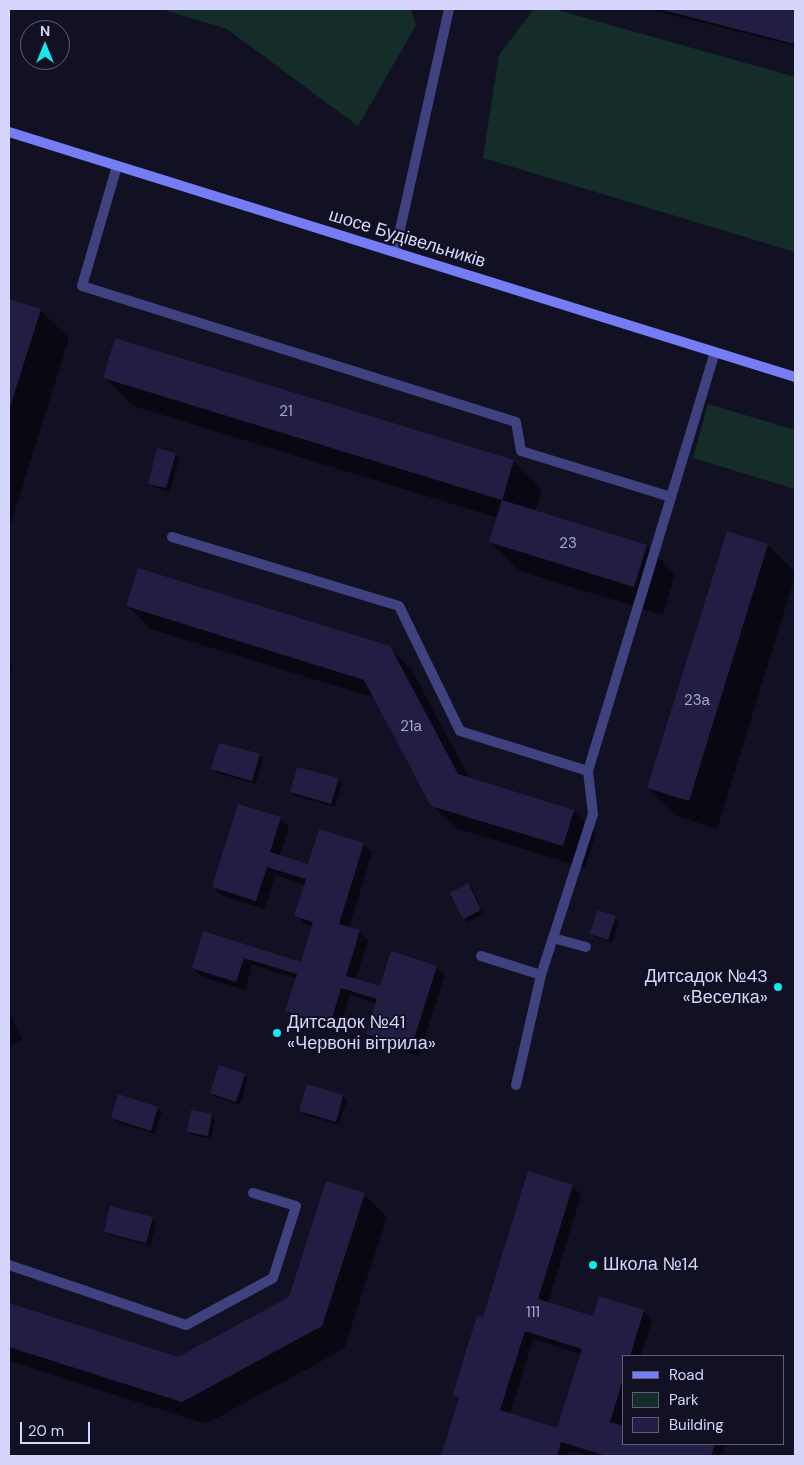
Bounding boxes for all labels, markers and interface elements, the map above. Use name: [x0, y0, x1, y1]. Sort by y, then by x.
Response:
north arrow: [20, 20, 70, 70]
text: N: [40, 22, 50, 40]
street label: шосе Будівельників: [326, 205, 488, 273]
house number: 21: [279, 403, 293, 421]
house number: 23: [559, 535, 577, 553]
house number: 23а: [684, 692, 710, 710]
house number: 21а: [400, 718, 422, 736]
place label: Дитсадок №43 «Веселка»: [645, 966, 768, 1009]
marker: Дитсадок №43 «Веселка»: [772, 981, 784, 993]
place label: Дитсадок №41 «Червоні вітрила»: [287, 1012, 436, 1054]
marker: Дитсадок №41 «Червоні вітрила»: [271, 1027, 283, 1039]
place label: Школа №14: [603, 1254, 698, 1276]
marker: Школа №14: [587, 1259, 599, 1271]
house number: 111: [526, 1304, 540, 1322]
legend: [622, 1355, 784, 1445]
text: Road: [669, 1365, 704, 1385]
text: Park: [669, 1390, 699, 1410]
scale bar: [22, 1412, 92, 1444]
text: Building: [669, 1415, 724, 1435]
text: 20 m: [28, 1421, 64, 1441]

